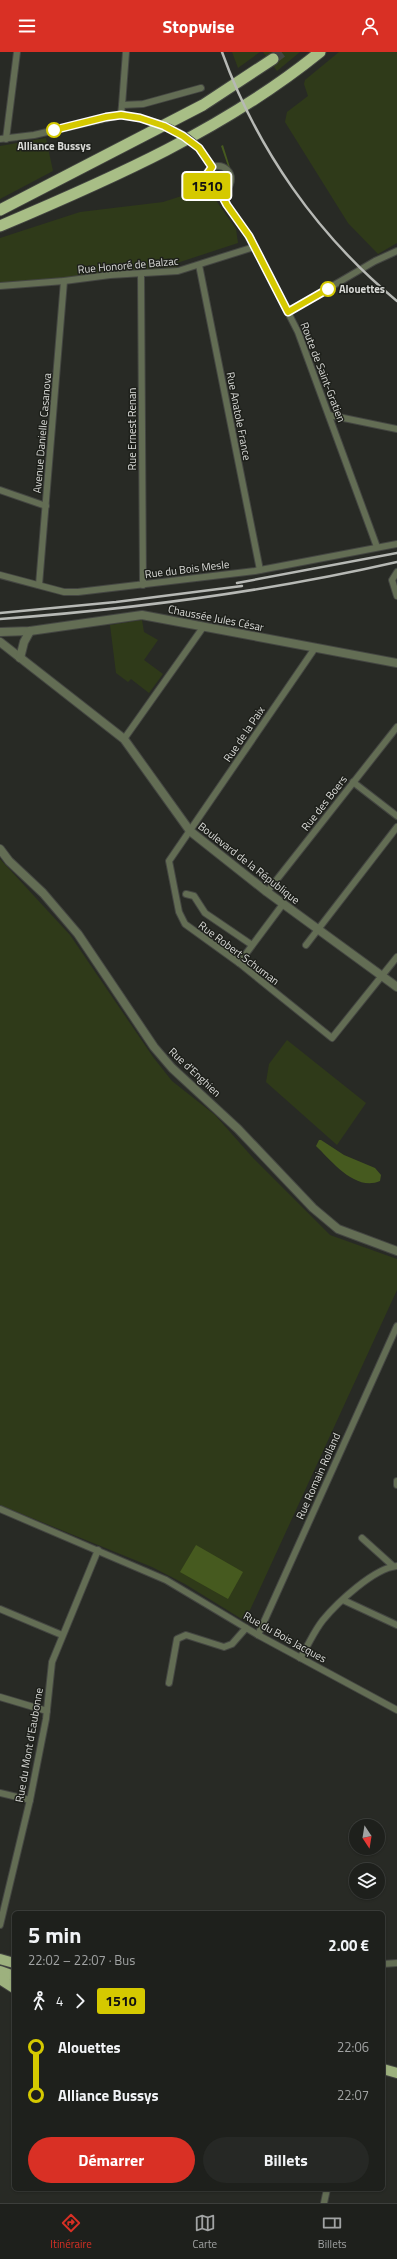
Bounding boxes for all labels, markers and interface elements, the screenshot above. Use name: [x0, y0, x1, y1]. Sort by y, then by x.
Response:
text: Stopwise: [163, 13, 234, 40]
icon: menu: [16, 15, 38, 37]
icon: person: [359, 15, 381, 37]
marker: Alliance Bussys: [46, 122, 62, 138]
place label: Alliance Bussys: [17, 138, 91, 154]
line badge: 1510: [179, 173, 235, 199]
text: 1510: [191, 175, 223, 196]
street label: Rue Honoré de Balzac: [77, 253, 179, 277]
marker: Alouettes: [320, 281, 336, 297]
place label: Alouettes: [339, 281, 385, 297]
street label: Route de Saint-Gratien: [297, 320, 349, 424]
street label: Rue Anatole France: [223, 370, 256, 462]
street label: Avenue Danielle Casanova: [29, 372, 55, 494]
street label: Rue Ernest Renan: [124, 387, 140, 470]
street label: Rue du Bois Mesle: [144, 556, 231, 582]
street label: Chaussée Jules César: [167, 601, 266, 635]
street label: Rue de la Paix: [219, 703, 269, 765]
street label: Rue des Boers: [297, 772, 351, 834]
street label: Boulevard de la République: [195, 818, 304, 908]
street label: Rue Robert Schuman: [195, 917, 283, 989]
street label: Rue d'Enghien: [165, 1044, 225, 1100]
street label: Rue Romain Rolland: [292, 1430, 344, 1522]
street label: Rue du Bois Jacques: [240, 1607, 330, 1667]
street label: Rue du Mont d'Eaubonne: [11, 1686, 47, 1804]
north arrow: [349, 1819, 385, 1855]
map controls: [349, 1819, 385, 1899]
button: layers: [349, 1863, 385, 1899]
text: 5 min: [28, 1918, 81, 1952]
text: 2.00 €: [328, 1934, 369, 1957]
text: 22:02 – 22:07 · Bus: [28, 1950, 135, 1970]
icon: walk: [28, 1990, 50, 2012]
icon: forward: [69, 1990, 91, 2012]
text: 1510: [105, 1990, 137, 2011]
text: 4: [56, 1991, 63, 2011]
text: Alouettes: [58, 2036, 121, 2059]
text: 22:06: [337, 2037, 369, 2057]
text: Alliance Bussys: [58, 2084, 159, 2107]
text: 22:07: [337, 2085, 369, 2105]
button: Démarrer: [28, 2137, 195, 2183]
button: Billets: [203, 2137, 369, 2183]
tab: Itinéraire: [50, 2212, 92, 2252]
tab: Carte: [192, 2212, 217, 2252]
tab: Billets: [318, 2212, 347, 2252]

